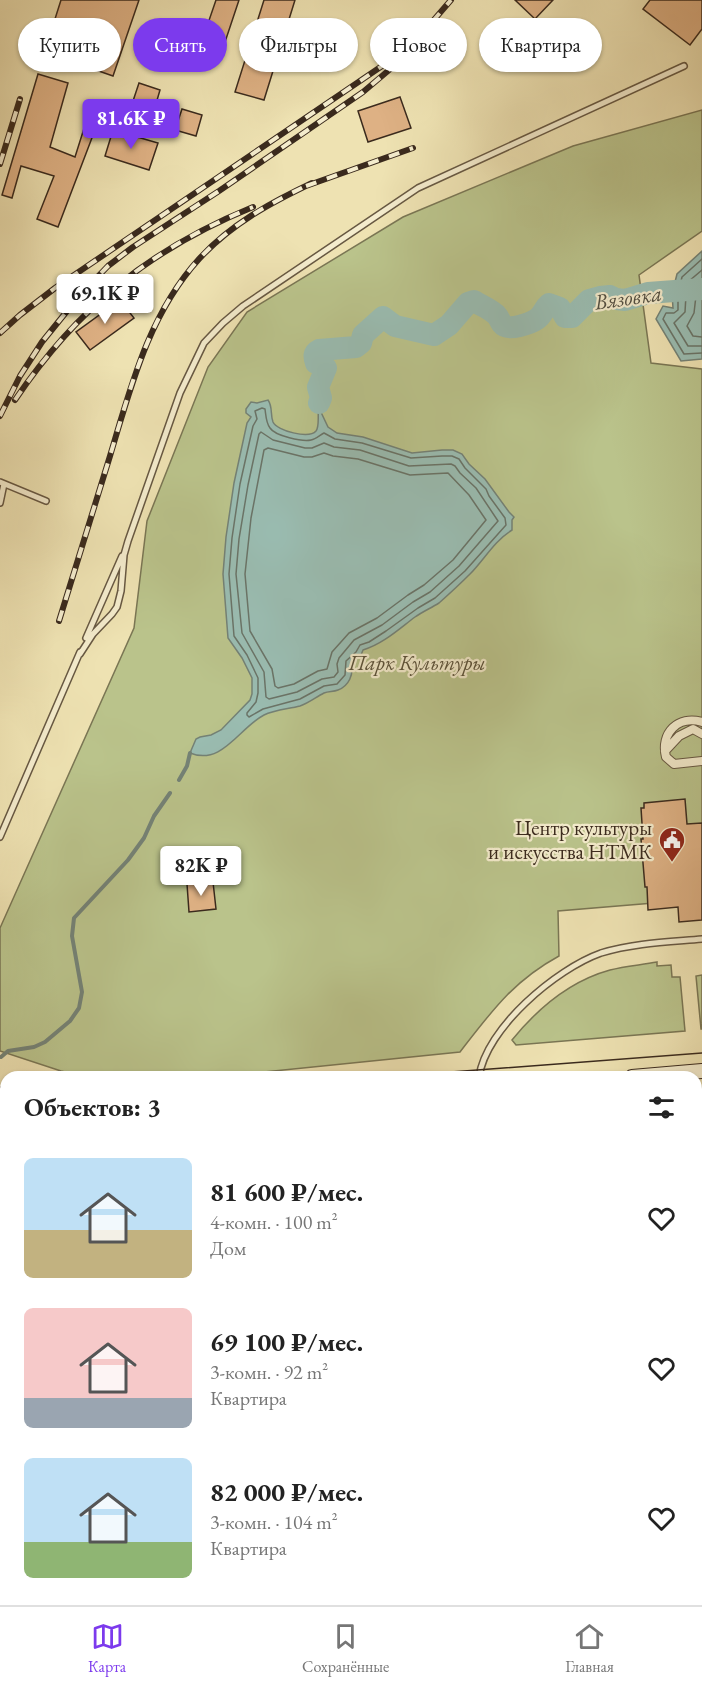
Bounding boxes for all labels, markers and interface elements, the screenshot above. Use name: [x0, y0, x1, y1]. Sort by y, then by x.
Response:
chip: Купить: [18, 18, 121, 72]
chip: Снять: [133, 18, 227, 72]
chip: Фильтры: [239, 18, 358, 72]
chip: Новое: [370, 18, 467, 72]
chip: Квартира: [479, 18, 602, 72]
pin: 81.6K ₽: [76, 99, 186, 150]
text: 81.6K ₽: [97, 105, 165, 131]
pin: 69.1K ₽: [50, 274, 160, 325]
water label: Вязовка: [591, 278, 664, 317]
text: 69.1K ₽: [71, 280, 139, 306]
park label: Парк Культуры: [348, 649, 485, 676]
place label: Центр культуры и искусства НТМК: [488, 814, 652, 865]
public building icon: Центр культуры и искусства НТМК: [657, 825, 687, 863]
pin: 82K ₽: [159, 846, 243, 897]
text: 82K ₽: [174, 852, 228, 878]
text: Объектов: 3: [24, 1090, 161, 1124]
icon: filters: [645, 1091, 678, 1124]
text: 81 600 ₽/мес.: [210, 1175, 363, 1209]
icon: home: [72, 1182, 144, 1254]
icon: heart: [645, 1202, 678, 1235]
text: 4-комн. · 100 m²: [210, 1209, 338, 1235]
text: Дом: [210, 1235, 246, 1261]
text: 69 100 ₽/мес.: [210, 1325, 363, 1359]
icon: home: [72, 1332, 144, 1404]
icon: heart: [645, 1352, 678, 1385]
text: 3-комн. · 92 m²: [210, 1359, 328, 1385]
text: Квартира: [210, 1385, 287, 1411]
text: 82 000 ₽/мес.: [210, 1475, 363, 1509]
icon: home: [72, 1482, 144, 1554]
icon: heart: [645, 1502, 678, 1535]
text: 3-комн. · 104 m²: [210, 1509, 338, 1535]
text: Квартира: [210, 1535, 287, 1561]
tab: Карта: [88, 1620, 126, 1677]
tab: Сохранённые: [302, 1620, 389, 1677]
tab: Главная: [565, 1620, 614, 1677]

